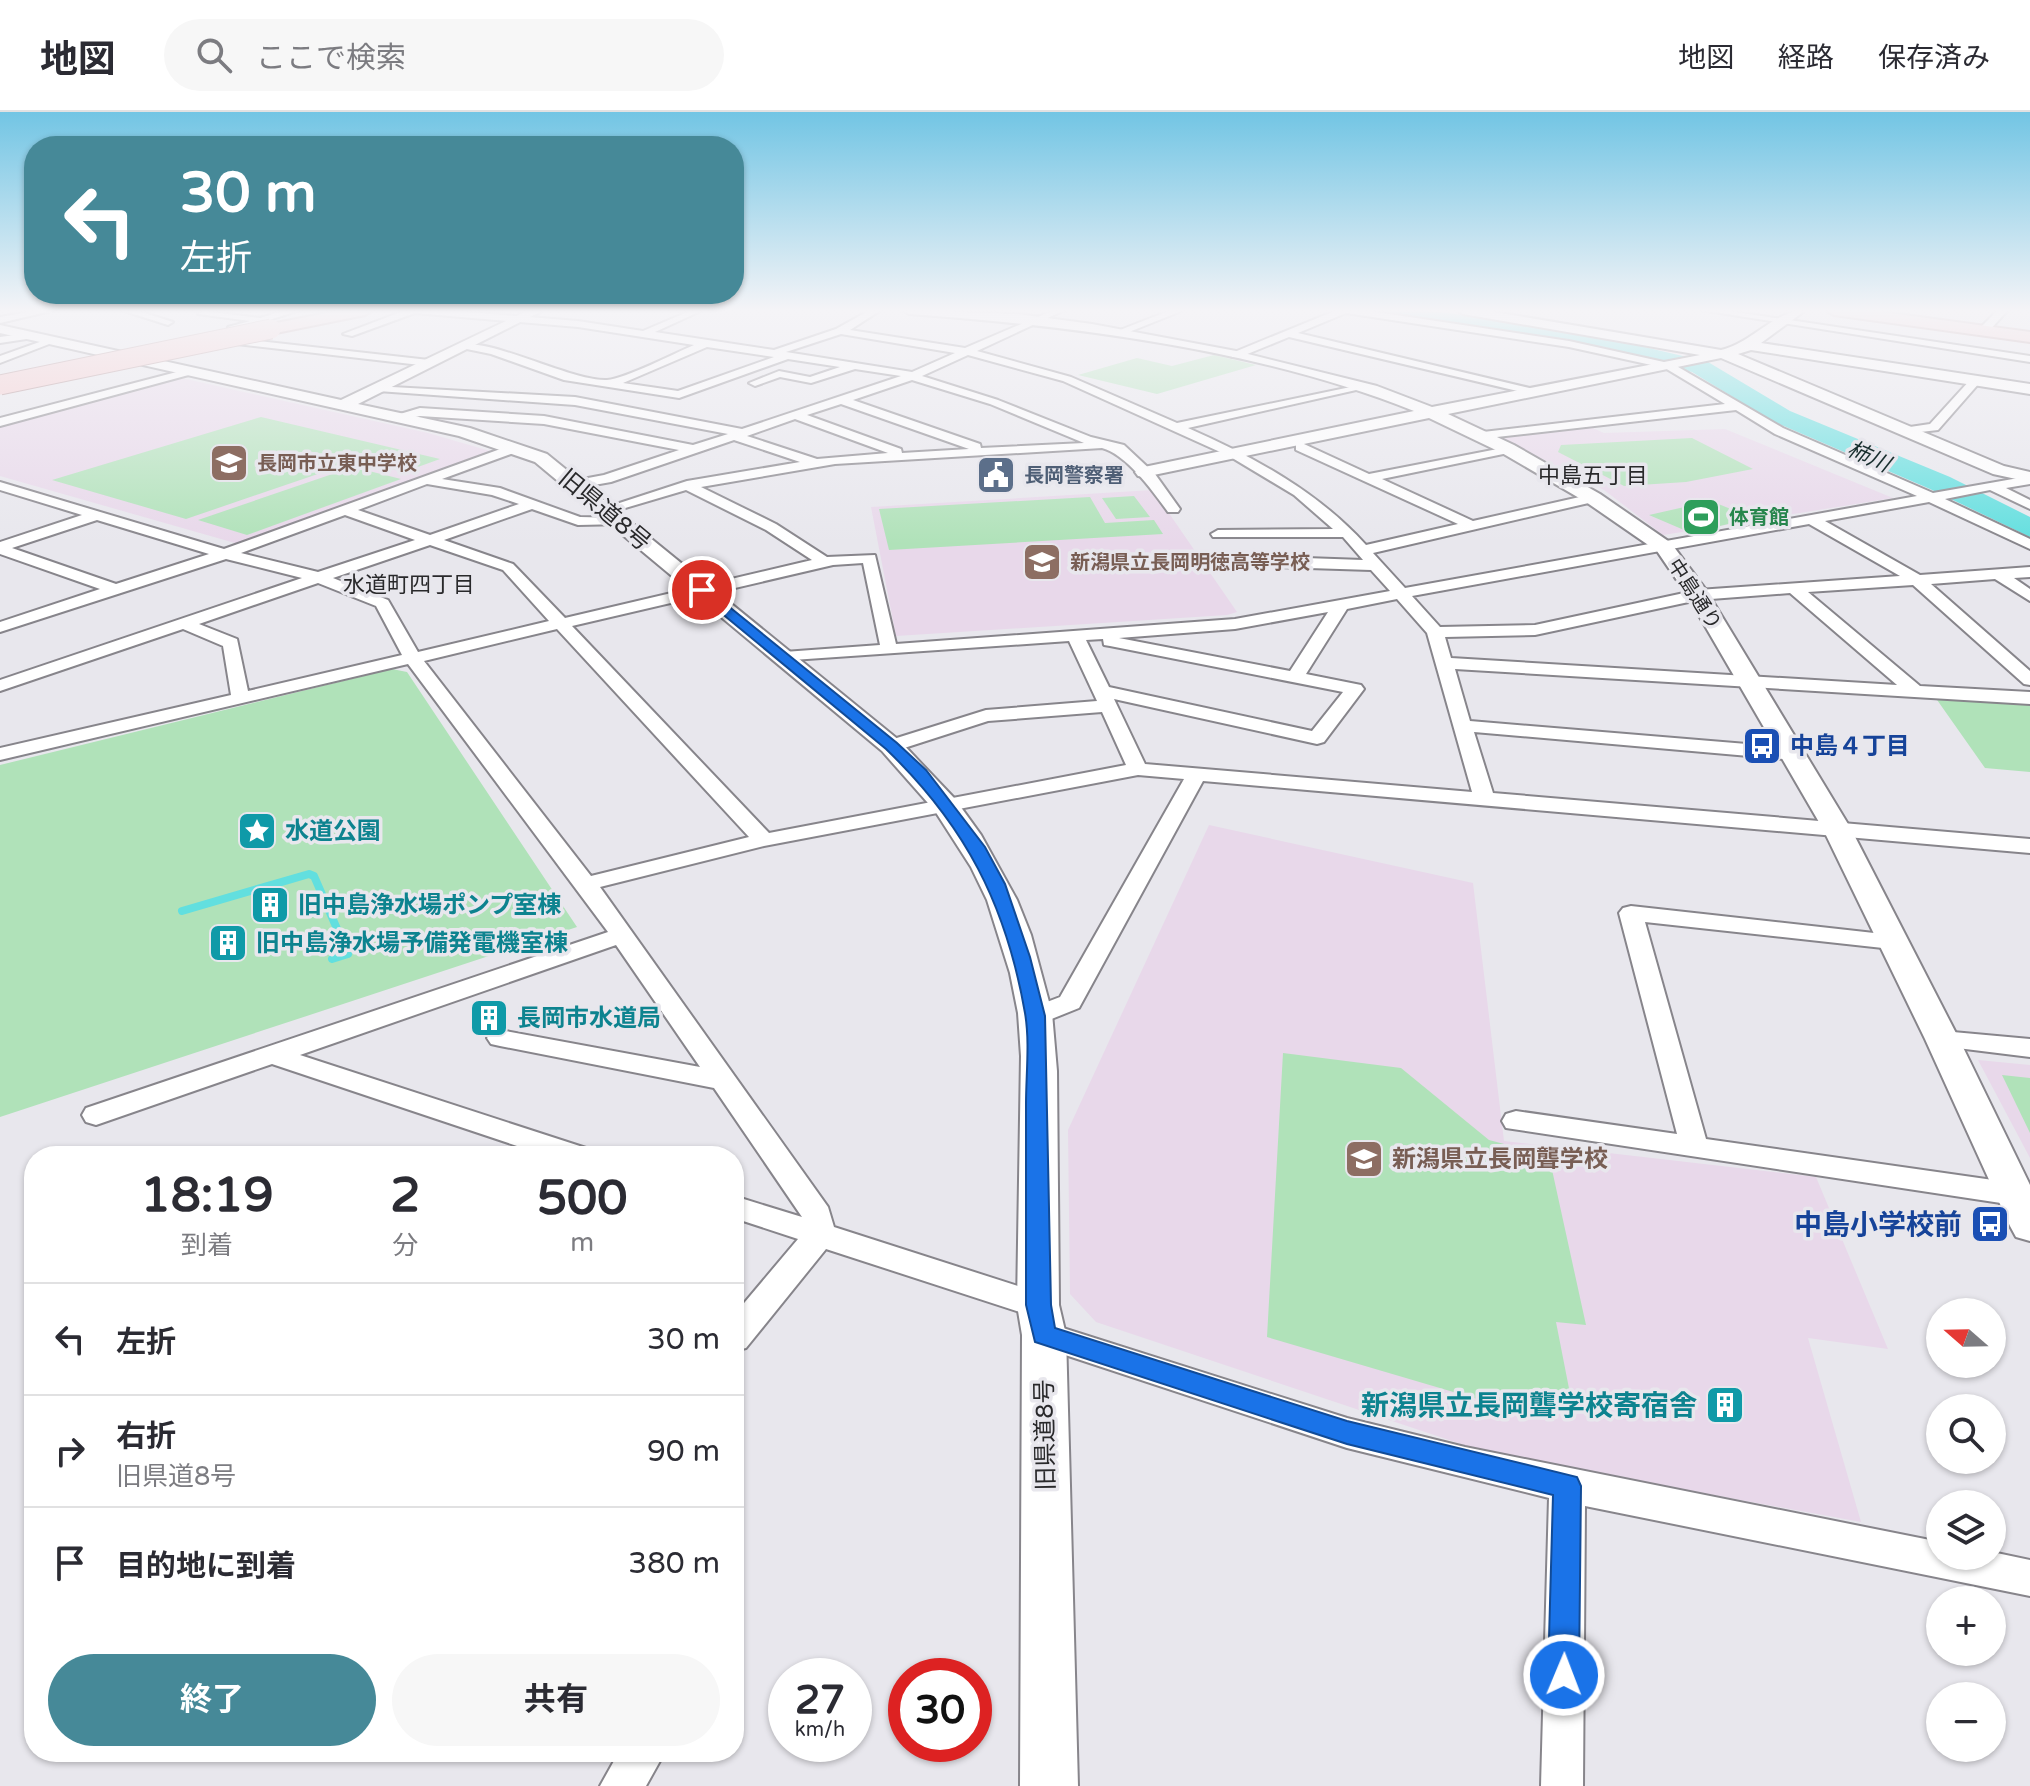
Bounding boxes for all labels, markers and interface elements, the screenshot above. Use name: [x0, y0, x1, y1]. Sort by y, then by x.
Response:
search box: [164, 19, 724, 91]
icon: search: [192, 33, 236, 77]
text: 地図: [40, 37, 116, 83]
text: ここで検索: [256, 40, 406, 77]
text: 地図: [1678, 41, 1734, 75]
text: 経路: [1778, 41, 1834, 75]
text: 保存済み: [1878, 41, 1990, 75]
text: 30 m: [180, 160, 316, 227]
icon: left: [48, 168, 152, 272]
text: 左折: [180, 237, 252, 280]
water label: 柿川: [1843, 436, 1896, 479]
school or university icon: 長岡市立東中学校: [208, 442, 250, 484]
place label: 長岡市立東中学校: [257, 452, 417, 476]
public building icon: 長岡警察署: [975, 454, 1017, 496]
district label: 中島五丁目: [1538, 463, 1648, 489]
street label: 旧県道8号: [553, 464, 657, 557]
place label: 長岡警察署: [1024, 464, 1124, 488]
sports icon: 体育館: [1680, 496, 1722, 538]
place label: 体育館: [1729, 506, 1789, 530]
school or university icon: 新潟県立長岡明徳高等学校: [1021, 541, 1063, 583]
place label: 新潟県立長岡明徳高等学校: [1070, 551, 1310, 575]
street label: 中島通り: [1662, 554, 1726, 635]
pin: [668, 556, 736, 624]
icon: arrive: [680, 568, 724, 612]
district label: 水道町四丁目: [343, 572, 475, 598]
bus stop icon: 中島４丁目: [1741, 725, 1783, 767]
place label: 中島４丁目: [1790, 732, 1910, 761]
place icon: 水道公園: [236, 810, 278, 852]
place label: 水道公園: [285, 817, 381, 846]
building icon: 旧中島浄水場ポンプ室棟: [249, 884, 291, 926]
place label: 旧中島浄水場ポンプ室棟: [298, 891, 561, 920]
building icon: 旧中島浄水場予備発電機室棟: [207, 922, 249, 964]
place label: 旧中島浄水場予備発電機室棟: [256, 929, 568, 958]
building icon: 長岡市水道局: [468, 997, 510, 1039]
place label: 長岡市水道局: [517, 1004, 661, 1033]
school or university icon: 新潟県立長岡聾学校: [1343, 1138, 1385, 1180]
place label: 新潟県立長岡聾学校: [1392, 1145, 1608, 1174]
text: 18:19: [141, 1167, 274, 1225]
text: 2: [390, 1167, 420, 1225]
text: 500: [537, 1170, 627, 1228]
bus stop icon: 中島小学校前: [1969, 1203, 2011, 1245]
place label: 中島小学校前: [1794, 1208, 1962, 1242]
text: m: [570, 1227, 594, 1258]
text: 到着: [181, 1230, 233, 1261]
text: 分: [392, 1230, 418, 1261]
north arrow: [1926, 1298, 2006, 1378]
map controls: [1926, 1298, 2006, 1762]
icon: left: [48, 1317, 92, 1361]
text: 30 m: [647, 1321, 720, 1358]
text: 左折: [116, 1324, 176, 1361]
street label: 旧県道8号: [1030, 1379, 1061, 1491]
building icon: 新潟県立長岡聾学校寄宿舎: [1704, 1384, 1746, 1426]
place label: 新潟県立長岡聾学校寄宿舎: [1361, 1389, 1697, 1423]
button: search: [1926, 1394, 2006, 1474]
text: 右折: [116, 1418, 176, 1455]
icon: right: [48, 1429, 92, 1473]
text: 90 m: [647, 1433, 720, 1470]
text: 旧県道8号: [116, 1461, 236, 1492]
button: layers: [1926, 1490, 2006, 1570]
icon: arrive: [48, 1541, 92, 1585]
text: 380 m: [628, 1545, 720, 1582]
text: 目的地に到着: [116, 1548, 296, 1585]
button: +: [1926, 1586, 2006, 1666]
position arrow: [1522, 1633, 1606, 1717]
button: 終了: [48, 1654, 376, 1746]
button: 共有: [392, 1654, 720, 1746]
speed limit sign: 30: [888, 1658, 992, 1762]
text: 27: [795, 1676, 845, 1724]
button: −: [1926, 1682, 2006, 1762]
text: km/h: [795, 1718, 845, 1742]

